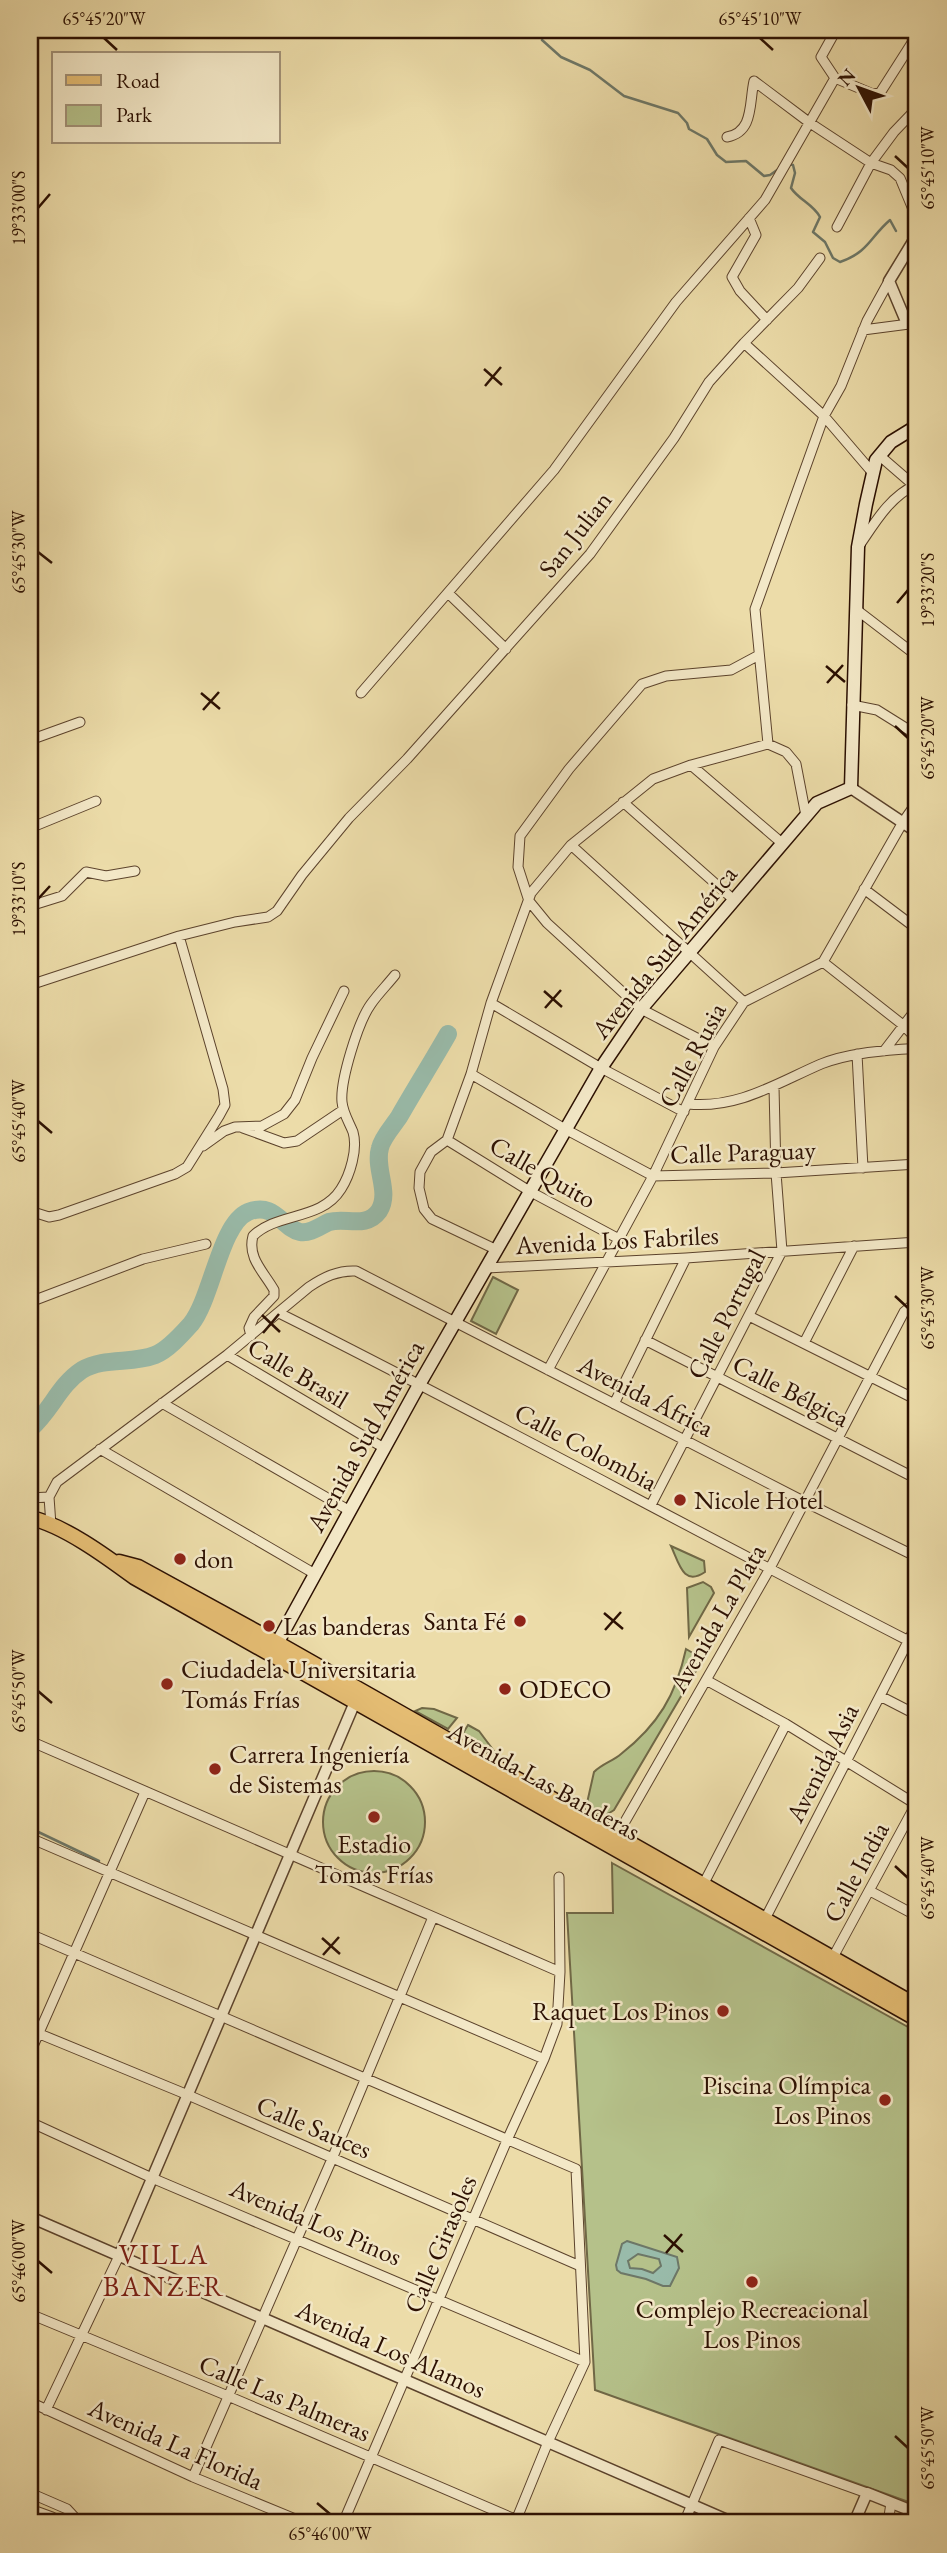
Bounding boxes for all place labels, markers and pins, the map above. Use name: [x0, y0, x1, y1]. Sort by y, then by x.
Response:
place label: Nicole Hotel: [694, 1483, 824, 1517]
marker: Nicole Hotel: [672, 1492, 688, 1508]
place label: don: [194, 1542, 234, 1576]
marker: don: [172, 1551, 188, 1567]
place label: Santa Fé: [423, 1604, 506, 1638]
place label: Las banderas: [283, 1609, 410, 1643]
marker: Santa Fé: [512, 1613, 528, 1629]
marker: Las banderas: [261, 1618, 277, 1634]
place label: Ciudadela Universitaria Tomás Frías: [181, 1652, 416, 1716]
place label: ODECO: [519, 1672, 611, 1706]
marker: Ciudadela Universitaria Tomás Frías: [159, 1676, 175, 1692]
marker: ODECO: [497, 1681, 513, 1697]
place label: Carrera Ingeniería de Sistemas: [229, 1737, 410, 1801]
marker: Carrera Ingeniería de Sistemas: [207, 1761, 223, 1777]
marker: Estadio Tomás Frías: [366, 1809, 382, 1825]
place label: Estadio Tomás Frías: [315, 1827, 433, 1891]
place label: Raquet Los Pinos: [532, 1994, 709, 2028]
marker: Raquet Los Pinos: [715, 2003, 731, 2019]
place label: Piscina Olímpica Los Pinos: [703, 2068, 872, 2132]
marker: Piscina Olímpica Los Pinos: [877, 2092, 893, 2108]
marker: Complejo Recreacional Los Pinos: [744, 2274, 760, 2290]
place label: Complejo Recreacional Los Pinos: [636, 2292, 868, 2356]

